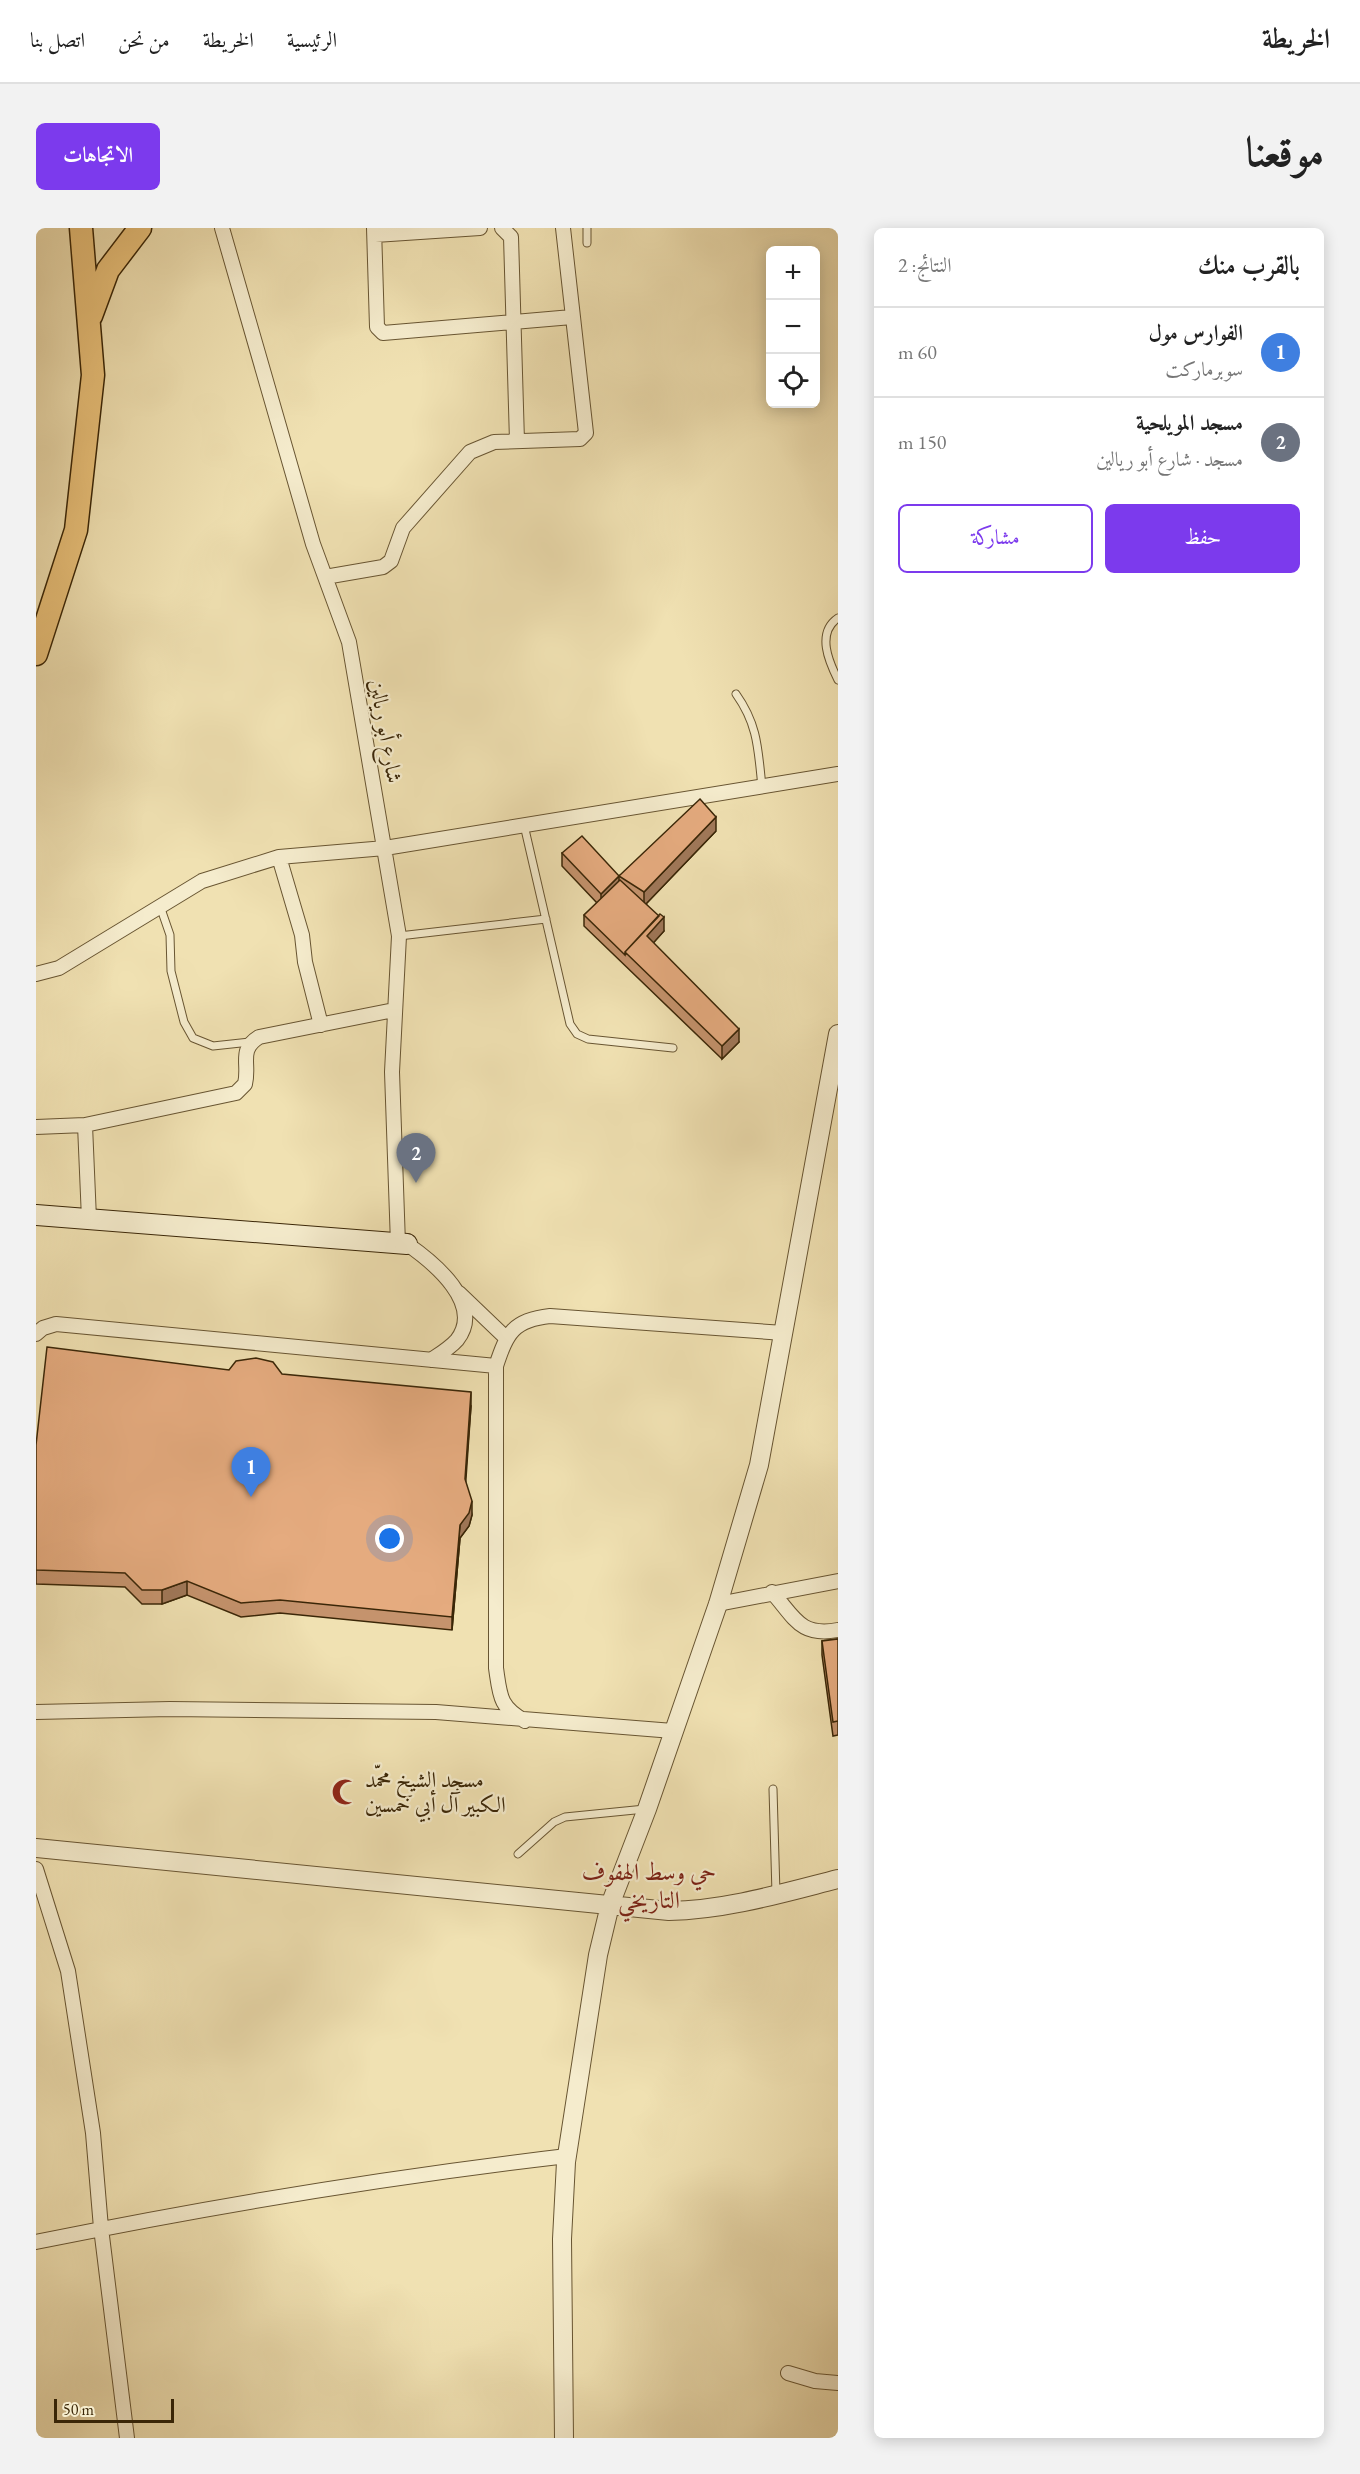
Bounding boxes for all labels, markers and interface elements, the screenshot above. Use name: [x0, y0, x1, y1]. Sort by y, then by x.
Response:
text: الخريطة: [1262, 20, 1330, 56]
text: اتصل بنا: [30, 26, 85, 53]
text: من نحن: [118, 26, 170, 53]
text: الخريطة: [203, 26, 254, 53]
text: الرئيسية: [287, 26, 337, 53]
button: الاتجاهات: [36, 123, 160, 190]
text: موقعنا: [1246, 124, 1324, 179]
map controls: [766, 246, 820, 408]
button: +: [766, 246, 820, 300]
text: بالقرب منك: [1198, 248, 1300, 282]
text: النتائج: 2: [898, 252, 952, 278]
button: −: [766, 300, 820, 354]
text: الفوارس مول: [1148, 318, 1243, 347]
text: 60 m: [898, 339, 937, 365]
text: 1: [1275, 339, 1286, 365]
button: locate: [766, 354, 820, 408]
text: سوبرماركت: [1165, 356, 1243, 382]
text: مسجد المويلحية: [1136, 408, 1243, 437]
text: 150 m: [898, 429, 946, 455]
text: 2: [1275, 429, 1286, 455]
text: مسجد · شارع أبو ريالين: [1096, 446, 1243, 472]
button: مشاركة: [898, 504, 1093, 573]
button: حفظ: [1105, 504, 1300, 573]
street label: شارع أبو ريالين: [359, 677, 410, 786]
pin: 2: [396, 1134, 436, 1183]
pin: 1: [232, 1448, 270, 1497]
your location: [375, 1524, 404, 1553]
place label: مسجد الشيخ محمّد الكبير آل أبي خمسين: [365, 1764, 506, 1823]
mosque icon: مسجد الشيخ محمّد الكبير آل أبي خمسين: [330, 1777, 360, 1807]
district label: حي وسط الهفوف التاريخي: [582, 1856, 716, 1923]
scale bar: [54, 2396, 174, 2424]
text: 50 m: [63, 2399, 94, 2420]

